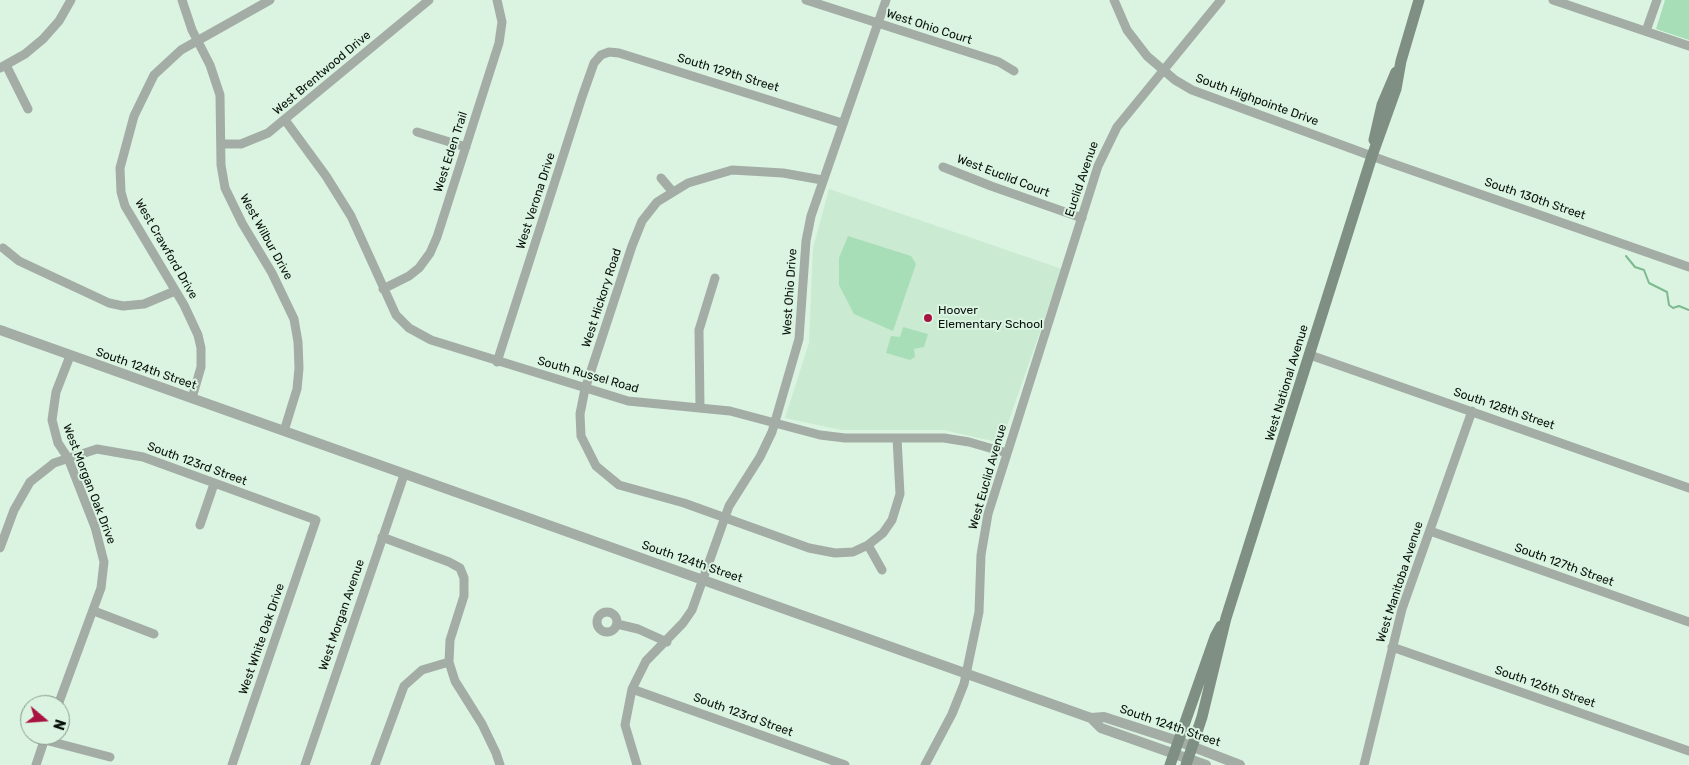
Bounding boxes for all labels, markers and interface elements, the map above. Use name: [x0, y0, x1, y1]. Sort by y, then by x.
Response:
street label: West Ohio Court: [884, 6, 974, 48]
street label: West Brentwood Drive: [270, 28, 374, 118]
street label: South 129th Street: [675, 51, 781, 95]
street label: South Highpointe Drive: [1194, 71, 1320, 129]
street label: West Eden Trail: [431, 110, 471, 194]
street label: Euclid Avenue: [1062, 139, 1102, 219]
street label: West Verona Drive: [514, 151, 558, 251]
street label: West Euclid Court: [955, 152, 1051, 200]
street label: South 130th Street: [1482, 175, 1588, 223]
street label: West Wilbur Drive: [236, 192, 296, 282]
street label: West Crawford Drive: [131, 196, 201, 302]
street label: West Hickory Road: [579, 247, 625, 349]
street label: West Ohio Drive: [780, 248, 800, 336]
place label: Hoover Elementary School: [938, 304, 1043, 332]
marker: Hoover Elementary School: [922, 312, 934, 324]
street label: West National Avenue: [1262, 323, 1312, 443]
street label: South 124th Street: [94, 345, 198, 393]
street label: South Russel Road: [536, 354, 640, 396]
street label: South 128th Street: [1452, 385, 1556, 433]
street label: West Morgan Oak Drive: [59, 422, 119, 546]
street label: West Euclid Avenue: [966, 423, 1010, 531]
street label: South 123rd Street: [145, 439, 249, 489]
street label: West Manitoba Avenue: [1374, 520, 1426, 644]
street label: South 124th Street: [640, 538, 744, 586]
street label: South 127th Street: [1512, 540, 1616, 590]
street label: West Morgan Avenue: [316, 557, 368, 673]
street label: West White Oak Drive: [236, 581, 288, 697]
street label: South 126th Street: [1493, 663, 1597, 711]
street label: South 123rd Street: [691, 690, 795, 740]
north arrow: [20, 695, 70, 745]
street label: South 124th Street: [1118, 702, 1222, 750]
text: N: [49, 717, 68, 732]

